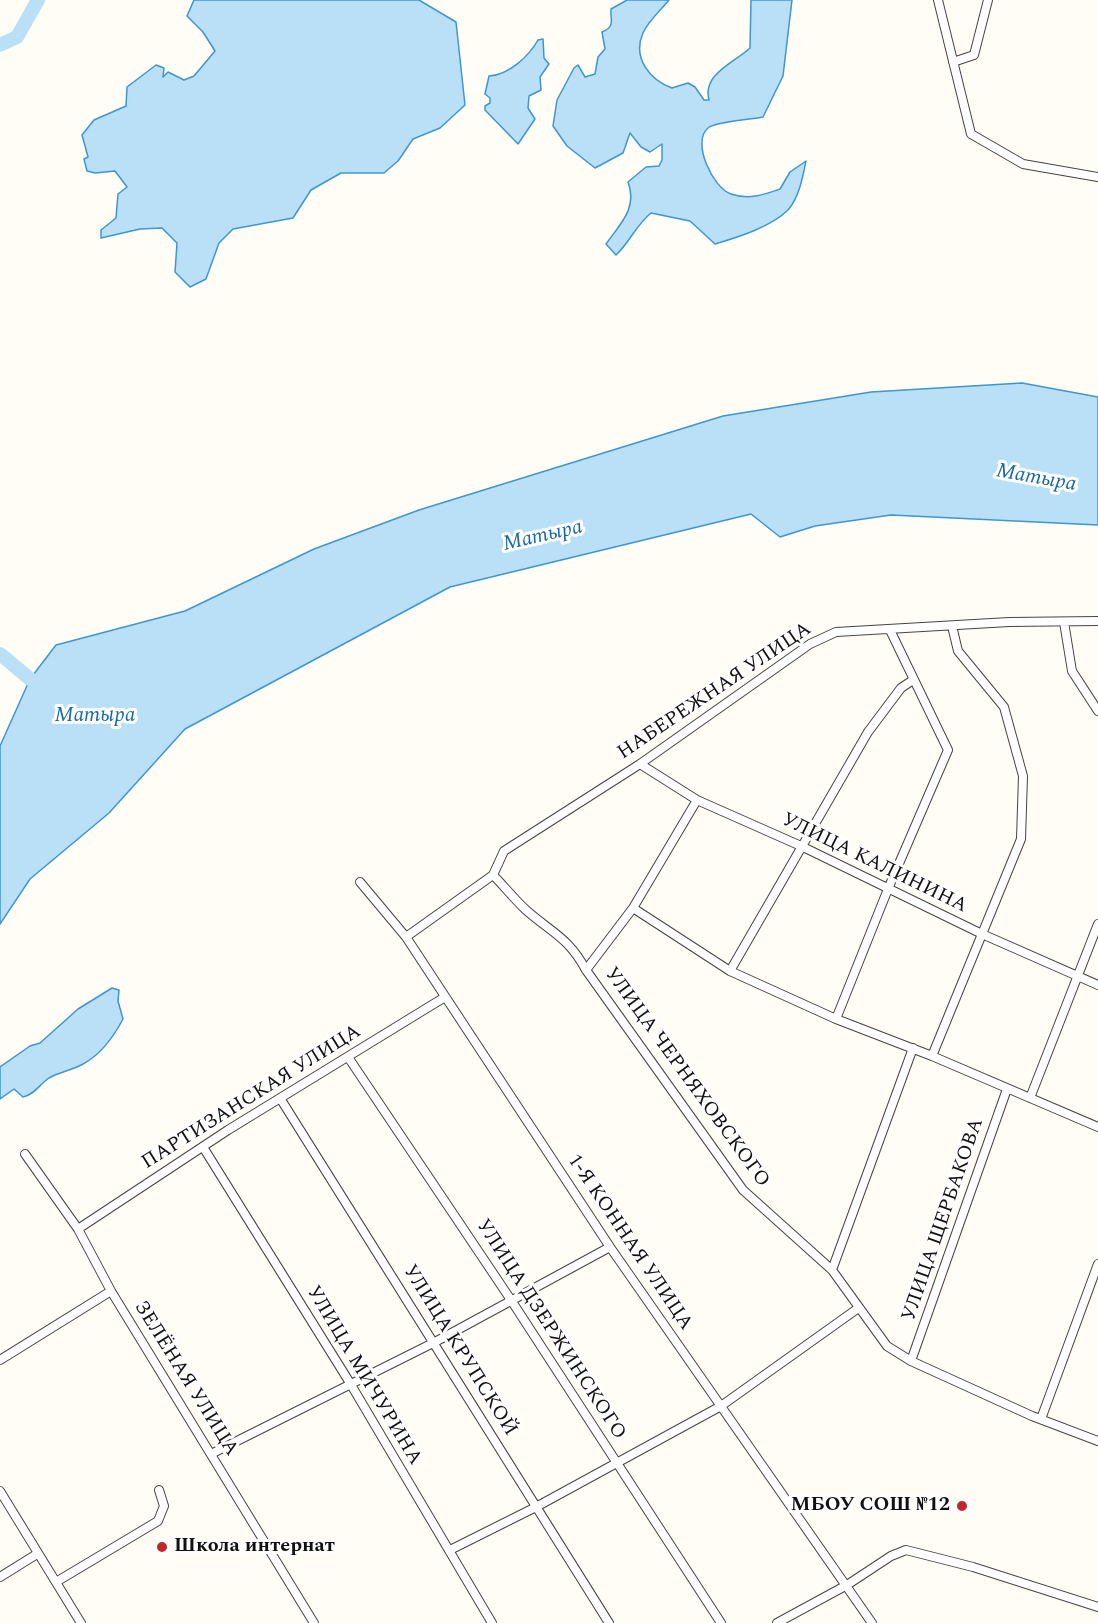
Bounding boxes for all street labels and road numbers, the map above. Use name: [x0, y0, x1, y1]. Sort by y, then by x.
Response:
street label: НАБЕРЕЖНАЯ УЛИЦА: [614, 618, 816, 766]
street label: УЛИЦА КАЛИНИНА: [777, 809, 971, 919]
street label: УЛИЦА ЧЕРНЯХОВСКОГО: [598, 963, 774, 1193]
street label: ПАРТИЗАНСКАЯ УЛИЦА: [138, 1020, 366, 1176]
street label: УЛИЦА ЩЕРБАКОВА: [898, 1115, 990, 1325]
street label: 1-Я КОННАЯ УЛИЦА: [561, 1150, 697, 1336]
street label: УЛИЦА ДЗЕРЖИНСКОГО: [470, 1215, 630, 1445]
street label: УЛИЦА КРУПСКОЙ: [397, 1261, 521, 1441]
street label: УЛИЦА МИЧУРИНА: [300, 1282, 426, 1470]
street label: ЗЕЛЁНАЯ УЛИЦА: [128, 1297, 242, 1461]

